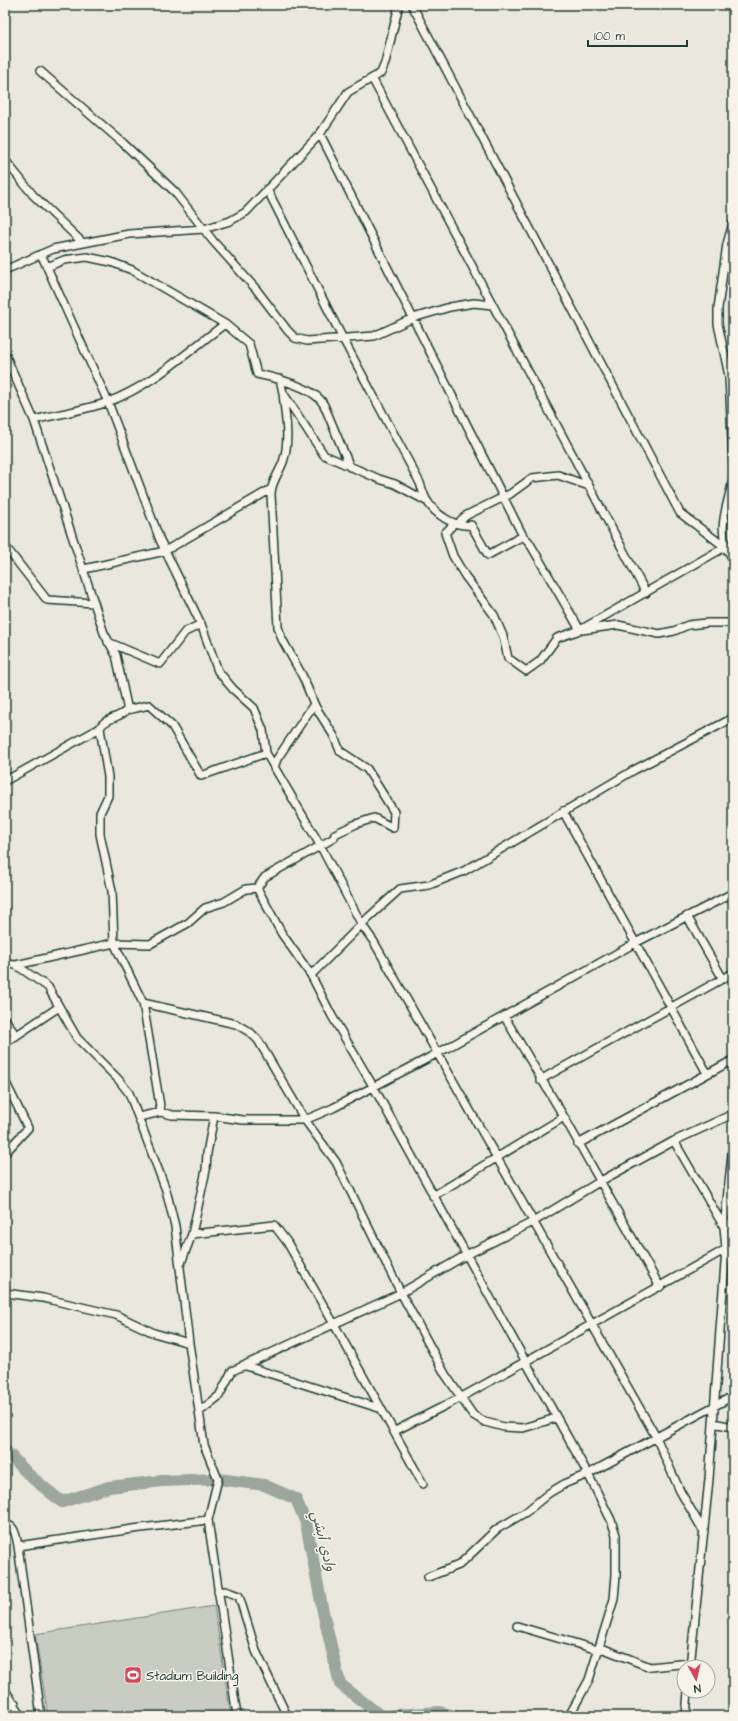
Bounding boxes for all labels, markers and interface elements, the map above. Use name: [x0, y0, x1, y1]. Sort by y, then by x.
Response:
scale bar: [588, 22, 687, 48]
text: 100 m: [594, 28, 625, 45]
water label: وادي أبشي: [304, 1509, 340, 1575]
north arrow: [676, 1659, 716, 1699]
sports icon: Stadium Building: [123, 1665, 143, 1685]
place label: Stadium Building: [146, 1667, 239, 1686]
text: N: [693, 1680, 702, 1696]

